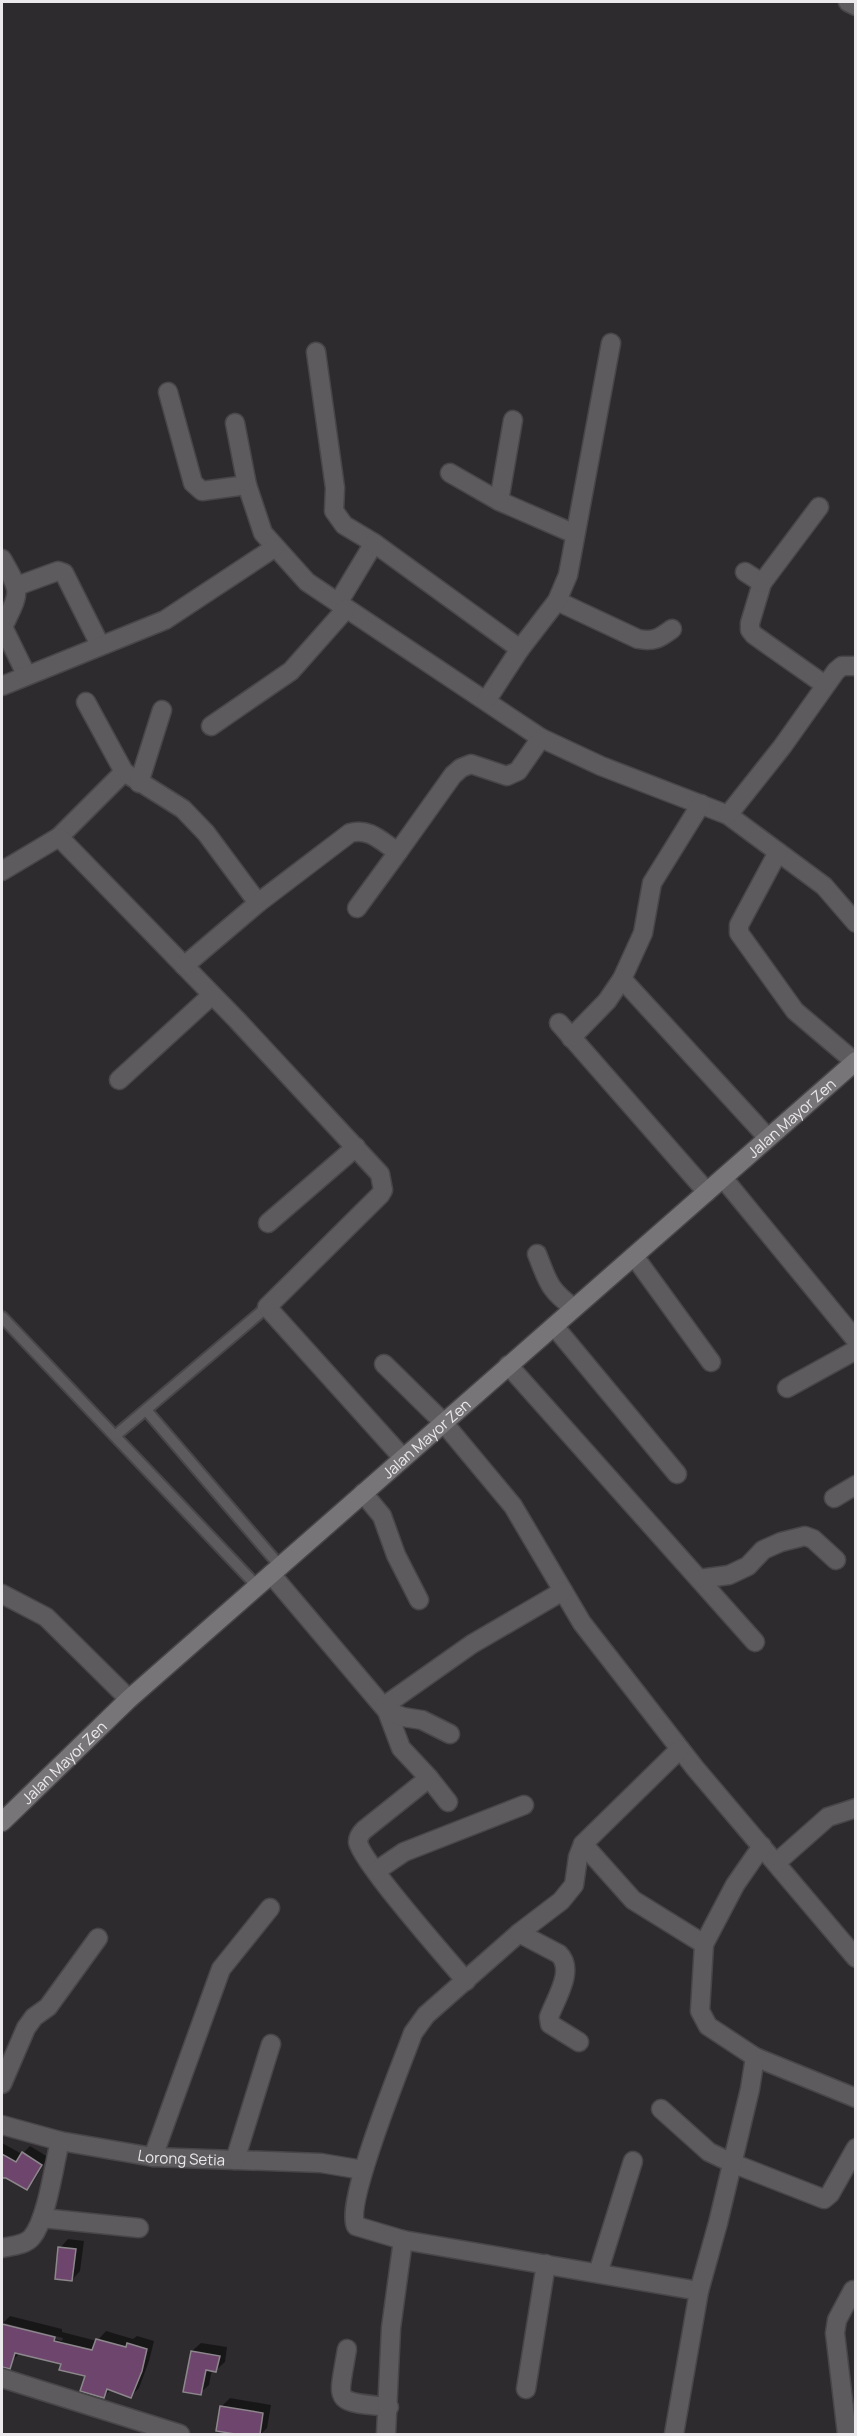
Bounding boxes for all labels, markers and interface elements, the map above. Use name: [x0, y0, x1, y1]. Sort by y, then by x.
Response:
street label: Jalan Mayor Zen: [743, 1073, 840, 1162]
street label: Jalan Mayor Zen: [377, 1394, 475, 1483]
street label: Jalan Mayor Zen: [17, 1716, 111, 1808]
street label: Lorong Setia: [136, 2144, 225, 2170]

